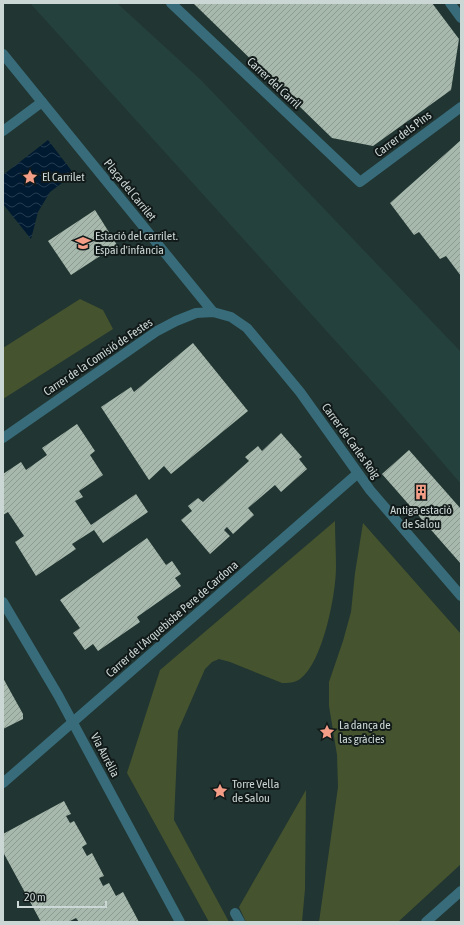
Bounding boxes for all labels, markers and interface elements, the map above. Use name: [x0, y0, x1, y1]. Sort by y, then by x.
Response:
street label: Carrer del Carril: [244, 54, 304, 112]
street label: Carrer dels Pins: [372, 108, 434, 160]
street label: Plaça del Carrilet: [101, 156, 159, 224]
place icon: El Carrilet: [21, 168, 39, 186]
place label: El Carrilet: [42, 170, 85, 184]
place label: Estació del carrilet. Espai d'infància: [95, 229, 178, 257]
school or university icon: Estació del carrilet. Espai d'infància: [74, 234, 92, 252]
street label: Carrer de la Comisió de Festes: [41, 315, 155, 399]
street label: Carrer de Carles Roig: [319, 400, 384, 482]
building icon: Antiga estació de Salou: [412, 483, 430, 501]
place label: Antiga estació de Salou: [390, 503, 452, 531]
street label: Carrer de l'Arquebisbe Pere de Cardona: [103, 558, 241, 680]
place label: La dança de las gràcies: [339, 718, 391, 746]
place icon: La dança de las gràcies: [318, 723, 336, 741]
street label: Via Aurèlia: [88, 730, 122, 780]
place label: Torre Vella de Salou: [232, 777, 279, 805]
place icon: Torre Vella de Salou: [211, 782, 229, 800]
scale bar: [18, 883, 106, 909]
text: 20 m: [24, 890, 46, 904]

